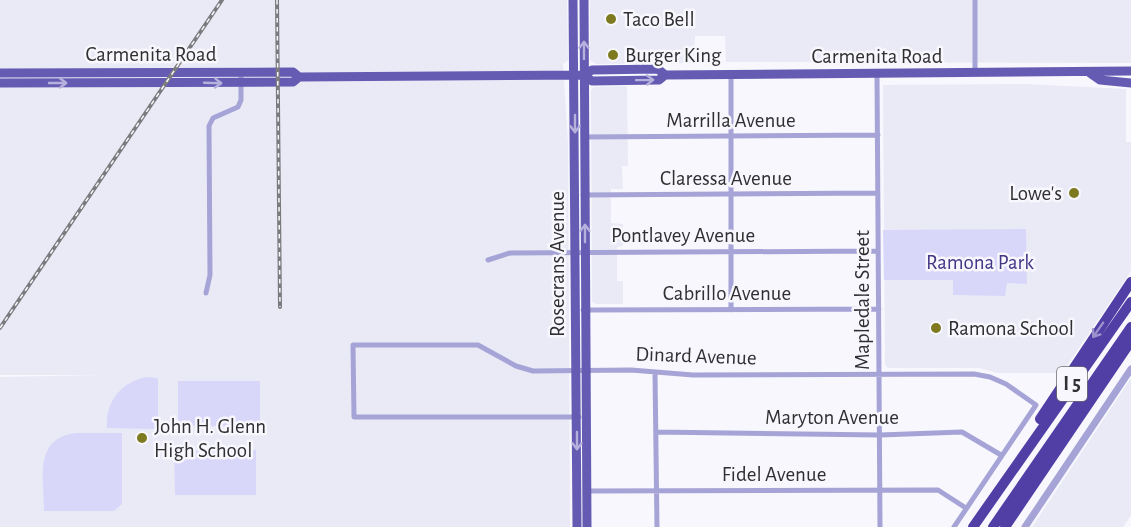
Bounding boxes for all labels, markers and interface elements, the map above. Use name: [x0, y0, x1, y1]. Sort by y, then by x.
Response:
place label: Taco Bell: [623, 9, 695, 30]
marker: Taco Bell: [604, 12, 618, 26]
one-way arrow: [578, 40, 590, 60]
street label: Carmenita Road: [85, 44, 217, 65]
place label: Burger King: [625, 45, 722, 66]
street label: Carmenita Road: [811, 46, 943, 67]
marker: Burger King: [606, 48, 620, 62]
one-way arrow: [635, 74, 655, 86]
one-way arrow: [48, 77, 68, 89]
one-way arrow: [202, 77, 222, 88]
street label: Marrilla Avenue: [666, 110, 796, 131]
one-way arrow: [569, 114, 581, 134]
street label: Claressa Avenue: [660, 168, 792, 189]
place label: Lowe's: [1009, 183, 1062, 204]
marker: Lowe's: [1067, 186, 1081, 200]
street label: Rosecrans Avenue: [547, 191, 568, 337]
one-way arrow: [579, 223, 591, 243]
street label: Pontlavey Avenue: [611, 225, 755, 246]
street label: Mapledale Street: [852, 230, 873, 370]
park label: Ramona Park: [926, 252, 1034, 273]
street label: Cabrillo Avenue: [663, 283, 791, 304]
place label: Ramona School: [948, 318, 1074, 339]
marker: Ramona School: [929, 321, 943, 335]
one-way arrow: [1092, 321, 1104, 338]
street label: Dinard Avenue: [635, 343, 757, 369]
road number: I 5: [1057, 367, 1087, 401]
street label: Maryton Avenue: [765, 407, 899, 428]
place label: John H. Glenn High School: [154, 416, 266, 461]
one-way arrow: [571, 430, 583, 450]
marker: John H. Glenn High School: [135, 431, 149, 445]
street label: Fidel Avenue: [722, 464, 826, 485]

